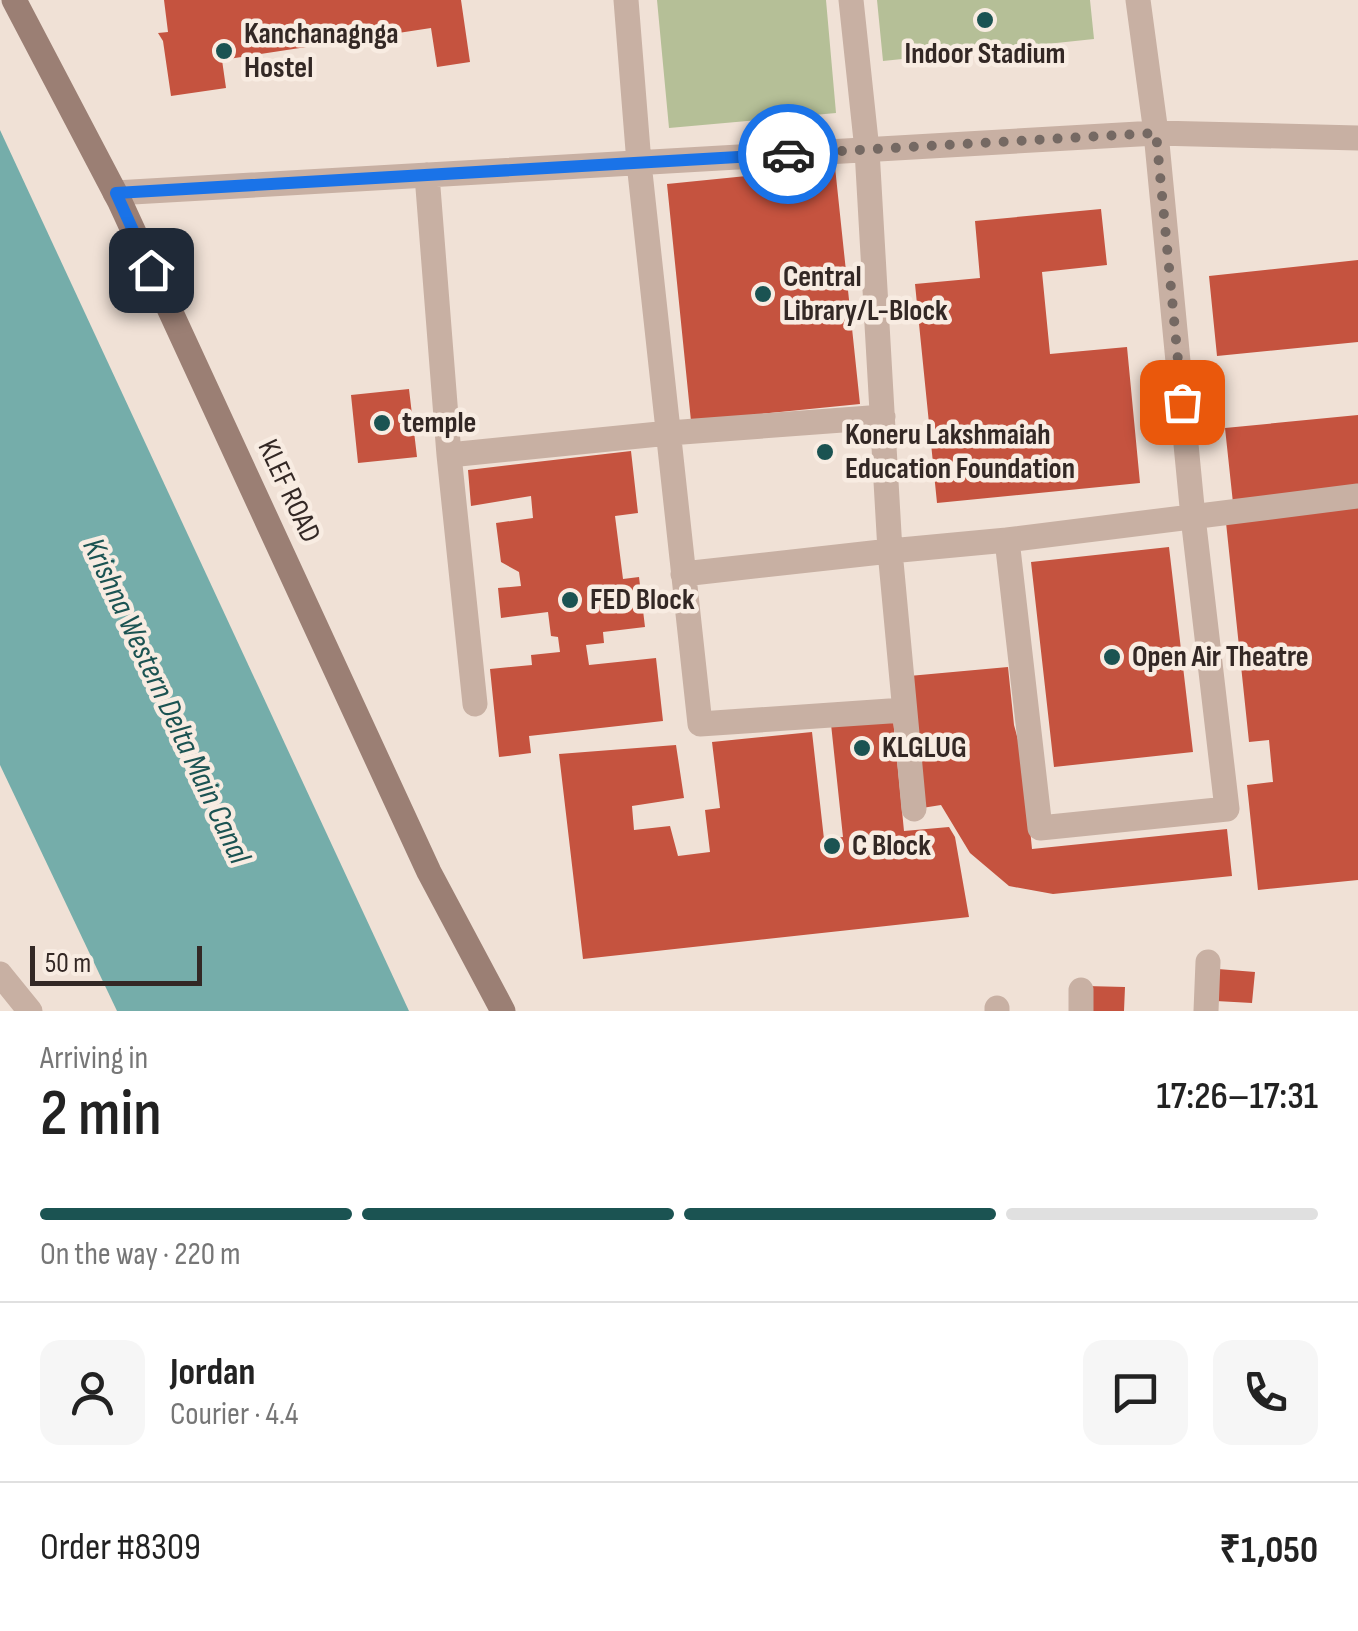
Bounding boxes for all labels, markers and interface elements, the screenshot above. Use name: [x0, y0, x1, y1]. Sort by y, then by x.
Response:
marker: Indoor Stadium: [974, 9, 996, 31]
place label: Kanchanagnga Hostel: [244, 16, 399, 86]
place label: Indoor Stadium: [904, 36, 1066, 72]
marker: Kanchanagnga Hostel: [213, 40, 235, 62]
courier: [738, 104, 838, 204]
icon: car: [761, 127, 816, 182]
pin: [109, 228, 194, 313]
icon: home: [124, 243, 179, 298]
place label: Central Library/L-Block: [783, 259, 948, 329]
marker: Central Library/L-Block: [752, 283, 774, 305]
pin: [1140, 360, 1225, 445]
icon: bag: [1155, 375, 1210, 430]
place label: temple: [402, 405, 476, 441]
marker: temple: [371, 412, 393, 434]
place label: Koneru Lakshmaiah Education Foundation: [845, 417, 1075, 487]
street label: KLEF ROAD: [250, 434, 328, 548]
marker: Koneru Lakshmaiah Education Foundation: [814, 441, 836, 463]
water label: Krishna Western Delta Main Canal: [73, 532, 259, 871]
place label: FED Block: [590, 582, 695, 618]
marker: FED Block: [559, 589, 581, 611]
place label: Open Air Theatre: [1132, 639, 1309, 675]
marker: Open Air Theatre: [1101, 646, 1123, 668]
place label: KLGLUG: [882, 730, 967, 766]
marker: KLGLUG: [851, 737, 873, 759]
place label: C Block: [852, 828, 931, 864]
marker: C Block: [821, 835, 843, 857]
scale bar: [30, 941, 202, 986]
text: 50 m: [45, 947, 91, 980]
text: Arriving in: [40, 1039, 148, 1078]
text: 17:26–17:31: [1156, 1074, 1318, 1119]
text: 2 min: [40, 1076, 162, 1154]
text: On the way · 220 m: [40, 1235, 241, 1274]
button: person: [40, 1340, 145, 1445]
button: chat: [1083, 1340, 1188, 1445]
button: phone: [1213, 1340, 1318, 1445]
text: Jordan: [170, 1350, 255, 1395]
text: Courier · 4.4: [170, 1395, 298, 1434]
text: Order #8309: [40, 1525, 201, 1570]
text: ₹1,050: [1219, 1528, 1318, 1573]

